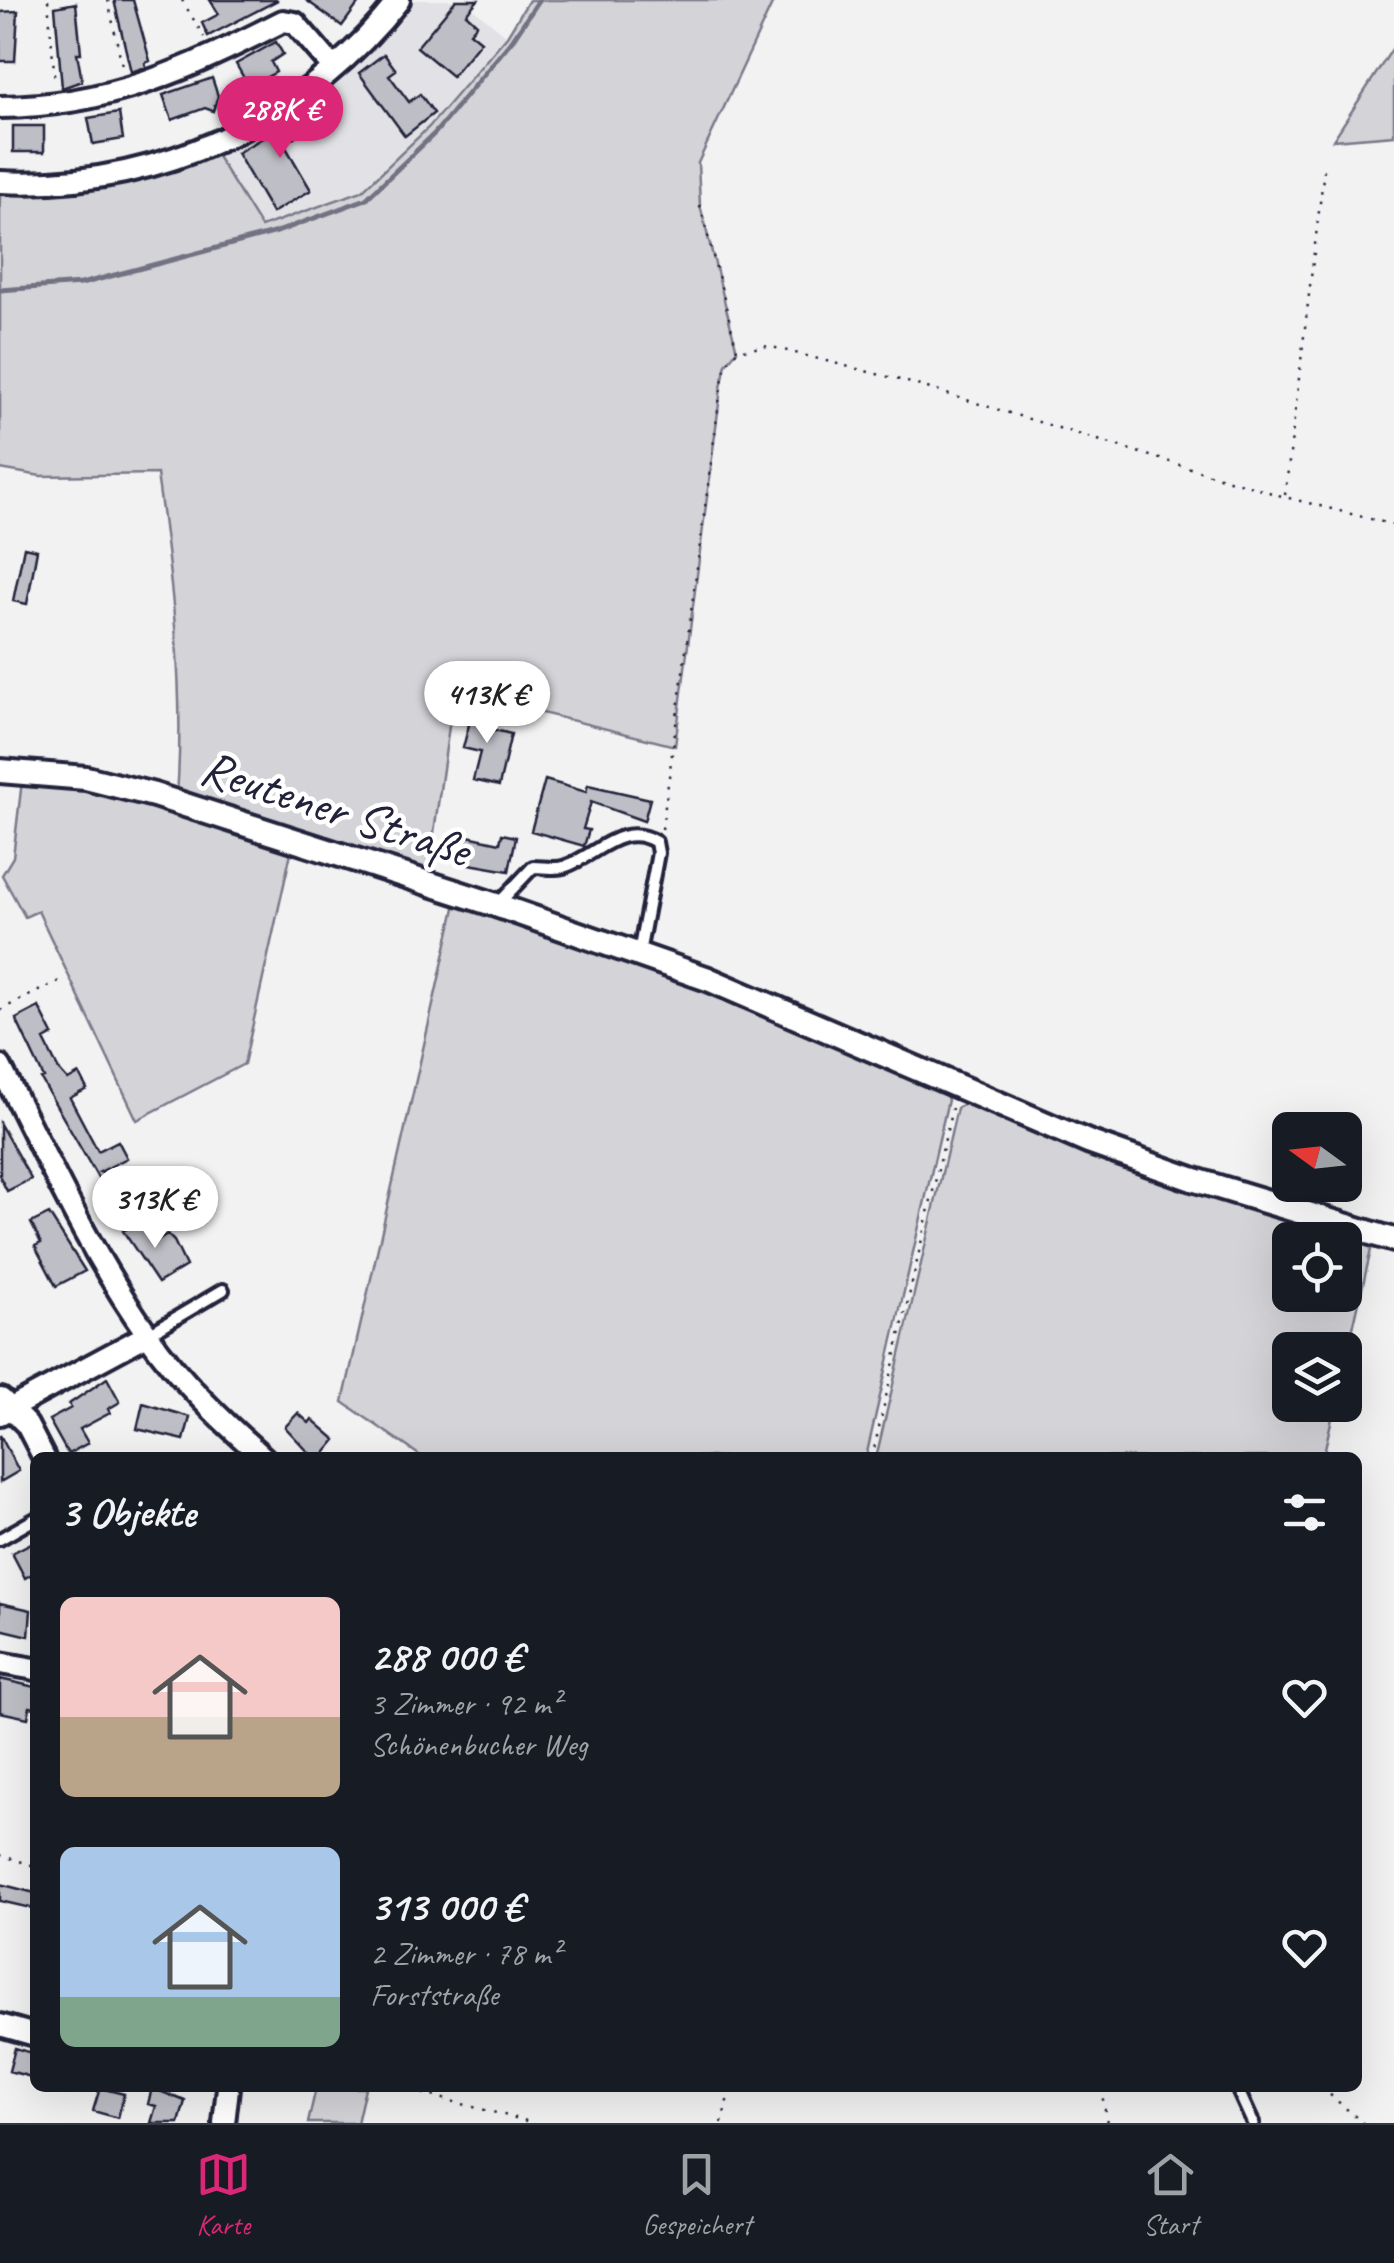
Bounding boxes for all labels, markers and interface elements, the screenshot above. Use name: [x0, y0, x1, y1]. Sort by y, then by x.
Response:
pin: 288K €: [199, 76, 361, 161]
text: 288K €: [239, 88, 321, 129]
pin: 413K €: [406, 661, 568, 746]
text: 413K €: [446, 673, 528, 714]
street label: Reutener Straße: [193, 735, 481, 883]
north arrow: [1272, 1112, 1362, 1202]
map controls: [1272, 1112, 1362, 1422]
pin: 313K €: [74, 1166, 236, 1251]
text: 313K €: [114, 1178, 196, 1219]
button: locate: [1272, 1222, 1362, 1312]
button: layers: [1272, 1332, 1362, 1422]
icon: filters: [1277, 1485, 1332, 1540]
text: 3 Objekte: [60, 1486, 196, 1539]
text: 288 000 €: [370, 1630, 523, 1683]
icon: home: [140, 1637, 260, 1757]
icon: heart: [1277, 1670, 1332, 1725]
text: 3 Zimmer · 92 m²: [370, 1683, 560, 1724]
text: Schönenbucher Weg: [370, 1724, 588, 1765]
text: 313 000 €: [370, 1880, 523, 1933]
icon: home: [140, 1887, 260, 2007]
icon: heart: [1277, 1920, 1332, 1975]
text: 2 Zimmer · 78 m²: [370, 1933, 560, 1974]
text: Forststraße: [370, 1974, 498, 2015]
tab: Karte: [196, 2147, 251, 2242]
tab: Gespeichert: [642, 2147, 752, 2242]
tab: Start: [1143, 2147, 1198, 2242]

